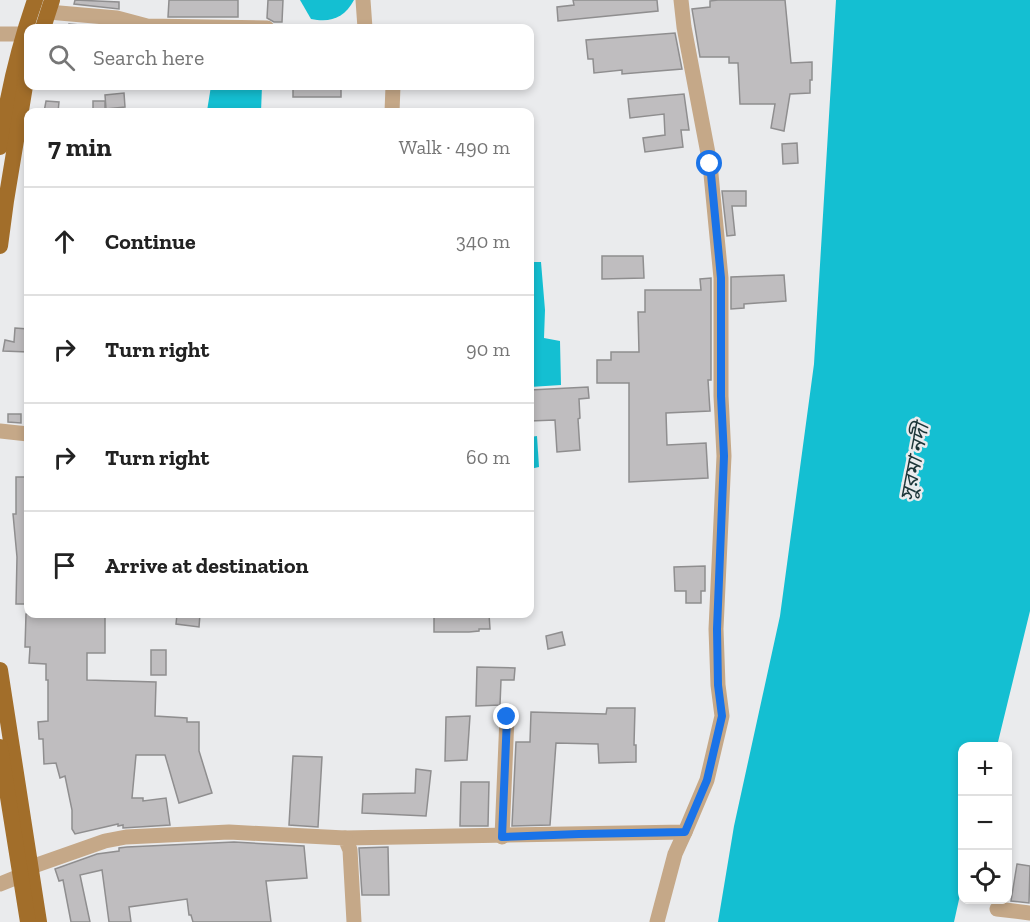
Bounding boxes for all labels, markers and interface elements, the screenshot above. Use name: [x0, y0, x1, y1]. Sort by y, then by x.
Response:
search box: [24, 24, 534, 90]
icon: search: [45, 41, 78, 74]
text: Search here: [93, 44, 204, 71]
text: 7 min: [48, 131, 112, 163]
text: Walk · 490 m: [399, 135, 510, 159]
route start: [696, 150, 722, 176]
icon: ahead: [48, 225, 81, 258]
text: Continue: [105, 228, 196, 255]
text: 340 m: [456, 229, 510, 253]
icon: right: [48, 333, 81, 366]
text: Turn right: [105, 336, 209, 363]
text: 90 m: [466, 337, 510, 361]
water label: সুরমা নদী: [894, 417, 935, 503]
icon: right: [48, 441, 81, 474]
text: Turn right: [105, 444, 209, 471]
text: 60 m: [466, 445, 510, 469]
icon: arrive: [48, 549, 81, 582]
text: Arrive at destination: [105, 552, 308, 579]
route end: [493, 703, 519, 729]
map controls: [958, 742, 1012, 904]
button: +: [958, 742, 1012, 796]
button: −: [958, 796, 1012, 850]
button: locate: [958, 850, 1012, 904]

